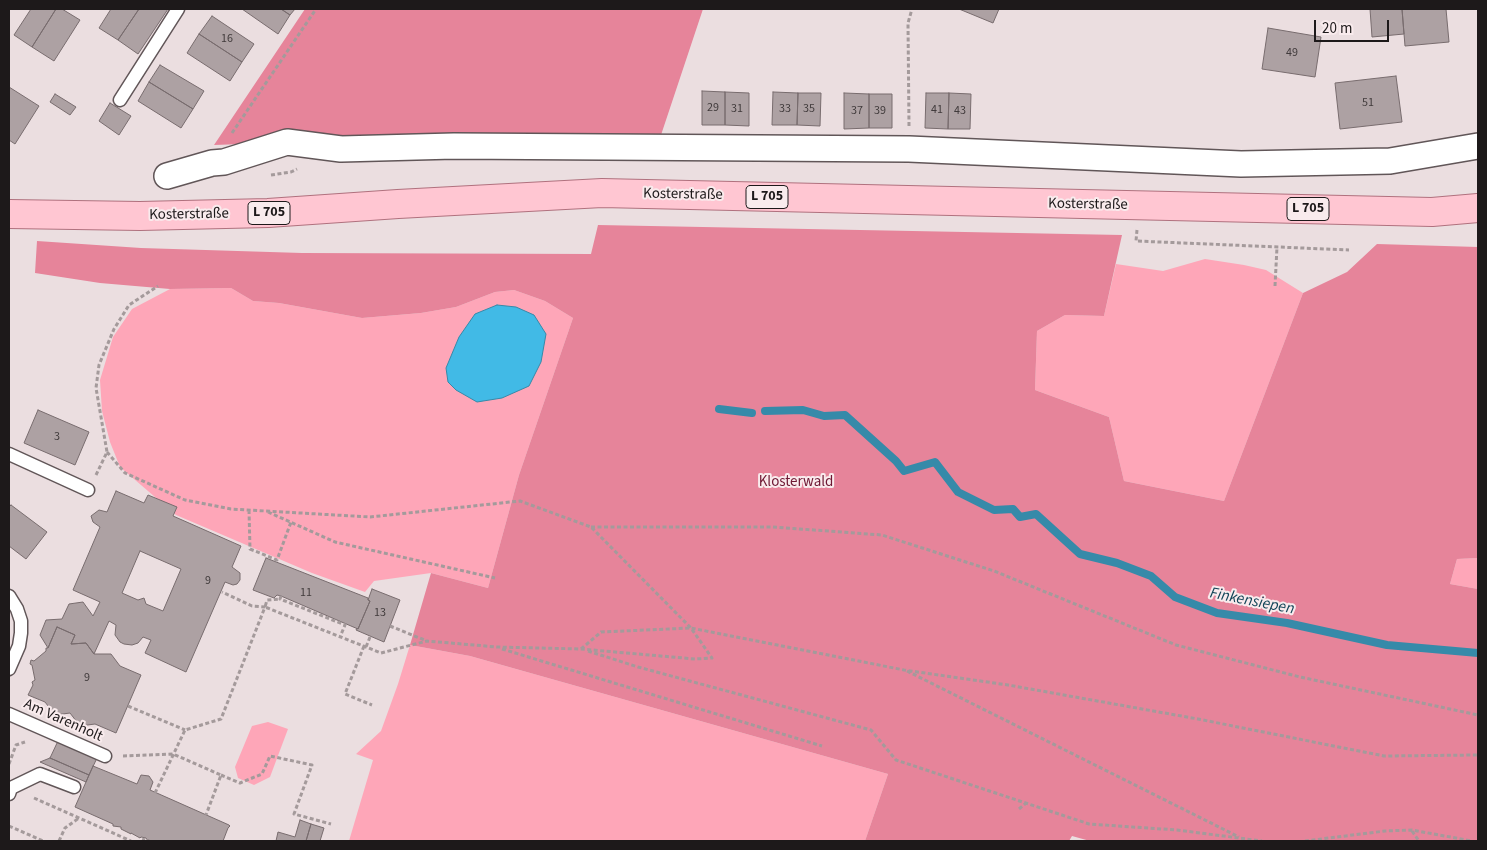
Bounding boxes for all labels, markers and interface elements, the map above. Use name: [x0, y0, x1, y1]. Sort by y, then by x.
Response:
scale bar: [1317, 10, 1392, 42]
text: 20 m: [1322, 18, 1352, 39]
house number: 16: [221, 32, 233, 46]
house number: 49: [1286, 46, 1298, 60]
house number: 51: [1362, 96, 1374, 110]
house number: 29: [707, 101, 719, 115]
house number: 31: [731, 102, 743, 116]
house number: 33: [779, 102, 791, 116]
house number: 35: [803, 102, 815, 116]
house number: 41: [931, 103, 943, 117]
house number: 37: [851, 104, 863, 118]
house number: 39: [874, 104, 886, 118]
house number: 43: [954, 104, 966, 118]
street label: Kosterstraße: [643, 185, 723, 205]
road number: L 705: [746, 186, 788, 208]
street label: Kosterstraße: [1048, 195, 1128, 215]
road number: L 705: [1287, 198, 1329, 220]
road number: L 705: [248, 202, 290, 224]
street label: Kosterstraße: [149, 205, 229, 225]
house number: 3: [54, 430, 60, 444]
park label: Klosterwald: [759, 474, 833, 492]
house number: 9: [205, 574, 211, 588]
water label: Finkensiepen: [1208, 584, 1296, 620]
house number: 11: [300, 586, 312, 600]
house number: 13: [374, 606, 386, 620]
house number: 9: [84, 671, 90, 685]
street label: Am Varenholt: [21, 696, 105, 746]

